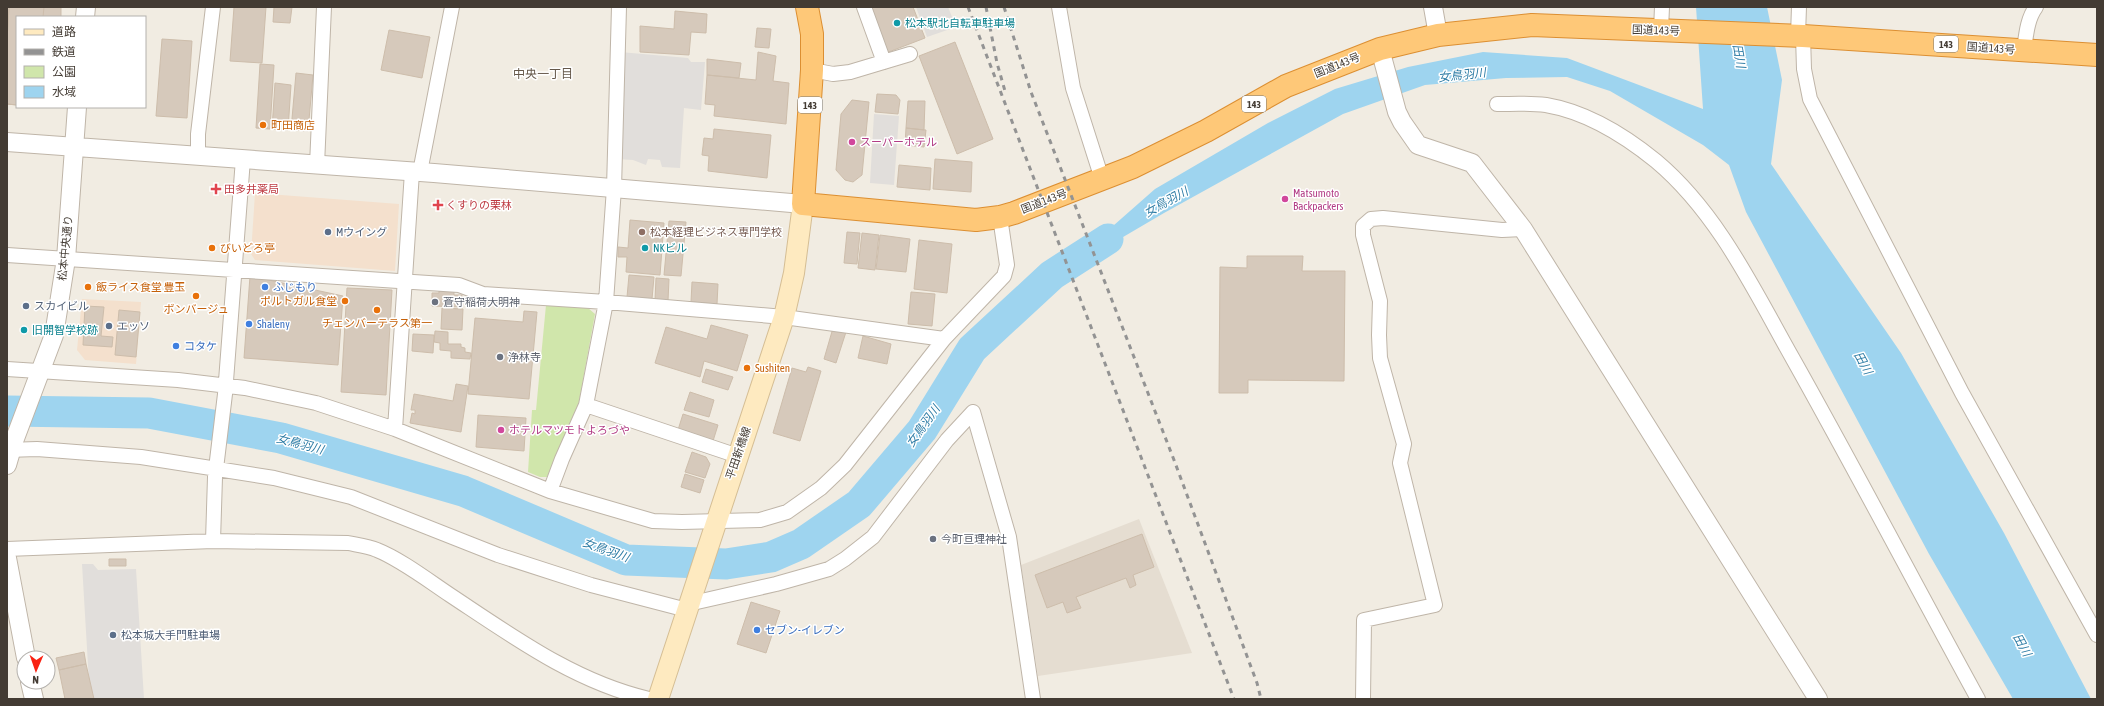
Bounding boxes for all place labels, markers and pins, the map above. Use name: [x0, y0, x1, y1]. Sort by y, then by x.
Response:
place label: 松本駅北自転車駐車場: [905, 17, 1015, 29]
marker: 松本駅北自転車駐車場: [892, 18, 902, 28]
place label: 町田商店: [271, 119, 315, 131]
marker: 町田商店: [258, 120, 268, 130]
place label: スーパーホテル: [860, 136, 937, 148]
marker: スーパーホテル: [847, 137, 857, 147]
place label: 田多井薬局: [224, 183, 279, 195]
marker: 田多井薬局: [211, 184, 221, 194]
place label: Matsumoto Backpackers: [1293, 187, 1343, 212]
marker: Matsumoto Backpackers: [1280, 194, 1290, 204]
place label: くすりの栗林: [446, 199, 512, 211]
marker: くすりの栗林: [433, 200, 443, 210]
place label: Mウイング: [336, 226, 387, 238]
place label: 松本経理ビジネス専門学校: [650, 226, 782, 238]
marker: Mウイング: [323, 227, 333, 237]
marker: 松本経理ビジネス専門学校: [637, 227, 647, 237]
place label: びいどろ亭: [220, 242, 275, 254]
place label: NKビル: [653, 242, 687, 254]
marker: びいどろ亭: [207, 243, 217, 253]
marker: NKビル: [640, 243, 650, 253]
place label: 飯ライス食堂 豊玉: [96, 281, 185, 293]
place label: ふじもり: [273, 281, 317, 293]
marker: 飯ライス食堂 豊玉: [83, 282, 93, 292]
marker: ふじもり: [260, 282, 270, 292]
marker: ボンバージュ: [191, 291, 201, 301]
place label: ポルトガル食堂: [260, 295, 337, 307]
marker: ポルトガル食堂: [340, 296, 350, 306]
place label: 蒼守稲荷大明神: [443, 296, 520, 308]
marker: 蒼守稲荷大明神: [430, 297, 440, 307]
place label: スカイビル: [34, 300, 89, 312]
marker: スカイビル: [21, 301, 31, 311]
place label: ボンバージュ: [163, 303, 229, 315]
marker: チェンバーテラス第一: [372, 305, 382, 315]
place label: チェンバーテラス第一: [322, 317, 432, 329]
place label: Shaleny: [257, 318, 290, 330]
marker: Shaleny: [244, 319, 254, 329]
place label: エッソ: [117, 320, 150, 332]
marker: エッソ: [104, 321, 114, 331]
place label: 旧開智学校跡: [32, 324, 98, 336]
marker: 旧開智学校跡: [19, 325, 29, 335]
place label: コタケ: [184, 340, 217, 352]
marker: コタケ: [171, 341, 181, 351]
place label: 浄林寺: [508, 351, 541, 363]
marker: 浄林寺: [495, 352, 505, 362]
place label: Sushiten: [755, 362, 790, 374]
marker: Sushiten: [742, 363, 752, 373]
place label: ホテルマツモトよろづや: [509, 424, 630, 436]
marker: ホテルマツモトよろづや: [496, 425, 506, 435]
place label: 今町亘理神社: [941, 533, 1007, 545]
marker: 今町亘理神社: [928, 534, 938, 544]
place label: セブン-イレブン: [765, 624, 845, 636]
marker: セブン-イレブン: [752, 625, 762, 635]
place label: 松本城大手門駐車場: [121, 629, 220, 641]
marker: 松本城大手門駐車場: [108, 630, 118, 640]

